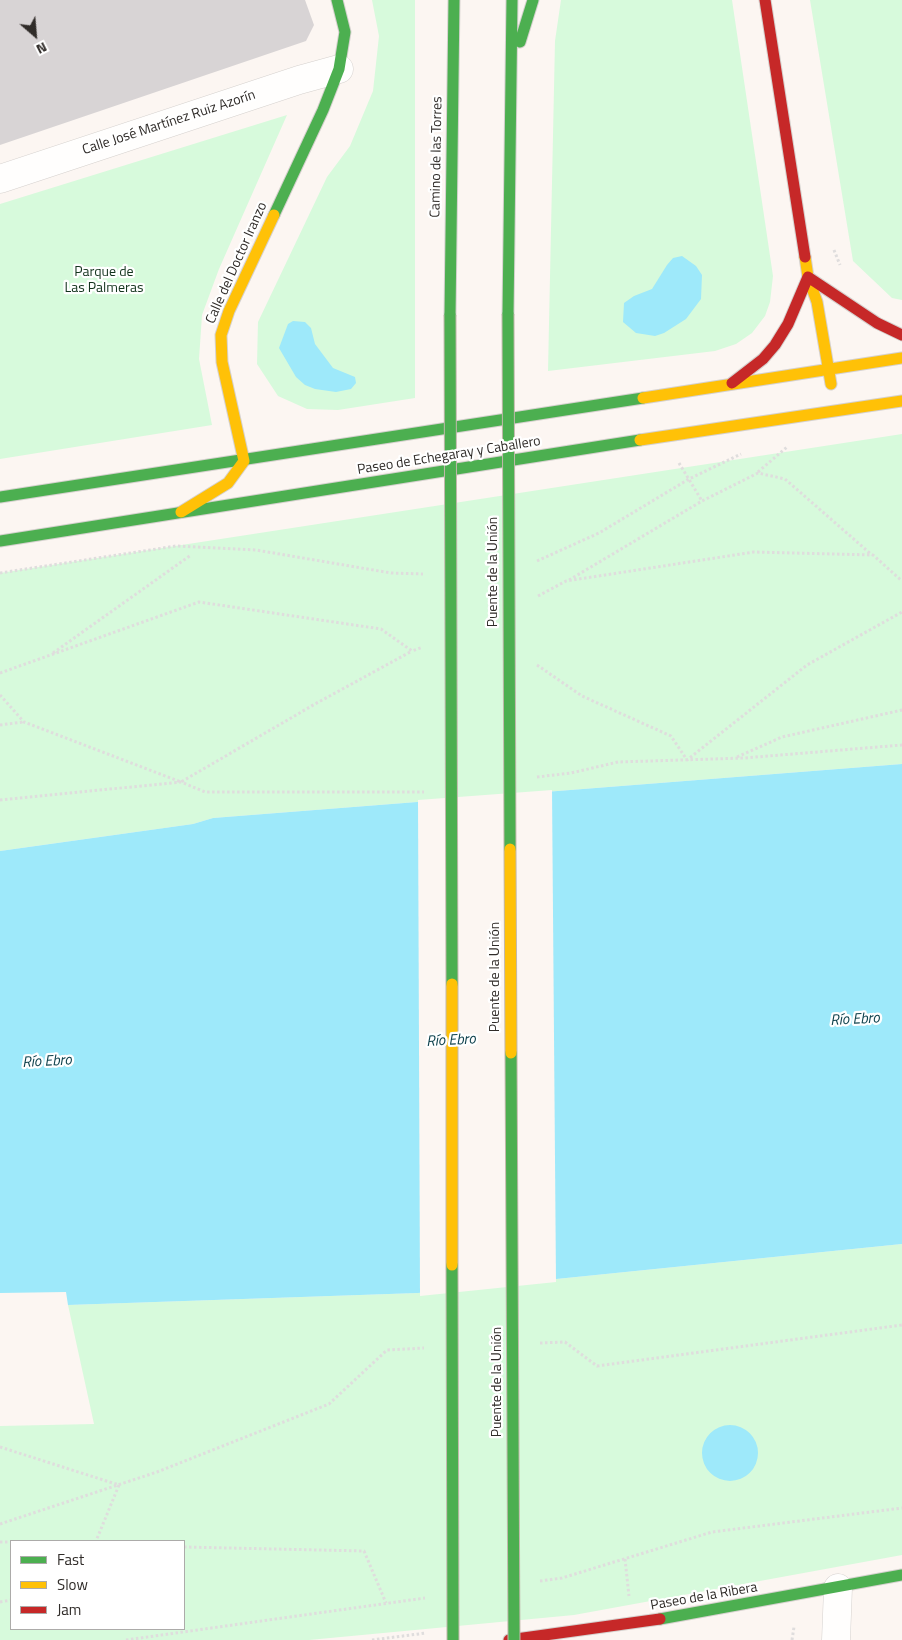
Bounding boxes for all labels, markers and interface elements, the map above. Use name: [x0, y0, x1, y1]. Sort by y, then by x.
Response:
north arrow: [10, 10, 60, 60]
text: N: [33, 37, 51, 60]
street label: Calle José Martínez Ruiz Azorín: [80, 87, 258, 159]
street label: Camino de las Torres: [428, 96, 446, 218]
street label: Calle del Doctor Iranzo: [203, 200, 271, 326]
park label: Parque de Las Palmeras: [65, 265, 143, 298]
street label: Paseo de Echegaray y Caballero: [356, 433, 542, 479]
street label: Puente de la Unión: [486, 517, 502, 627]
street label: Puente de la Unión: [488, 922, 504, 1032]
water label: Río Ebro: [830, 1010, 880, 1030]
water label: Río Ebro: [426, 1031, 476, 1051]
water label: Río Ebro: [22, 1052, 72, 1072]
street label: Puente de la Unión: [490, 1327, 506, 1437]
legend: [10, 1540, 185, 1630]
text: Fast: [57, 1548, 84, 1571]
text: Slow: [57, 1573, 88, 1596]
street label: Paseo de la Ribera: [649, 1579, 759, 1615]
text: Jam: [57, 1598, 81, 1621]

